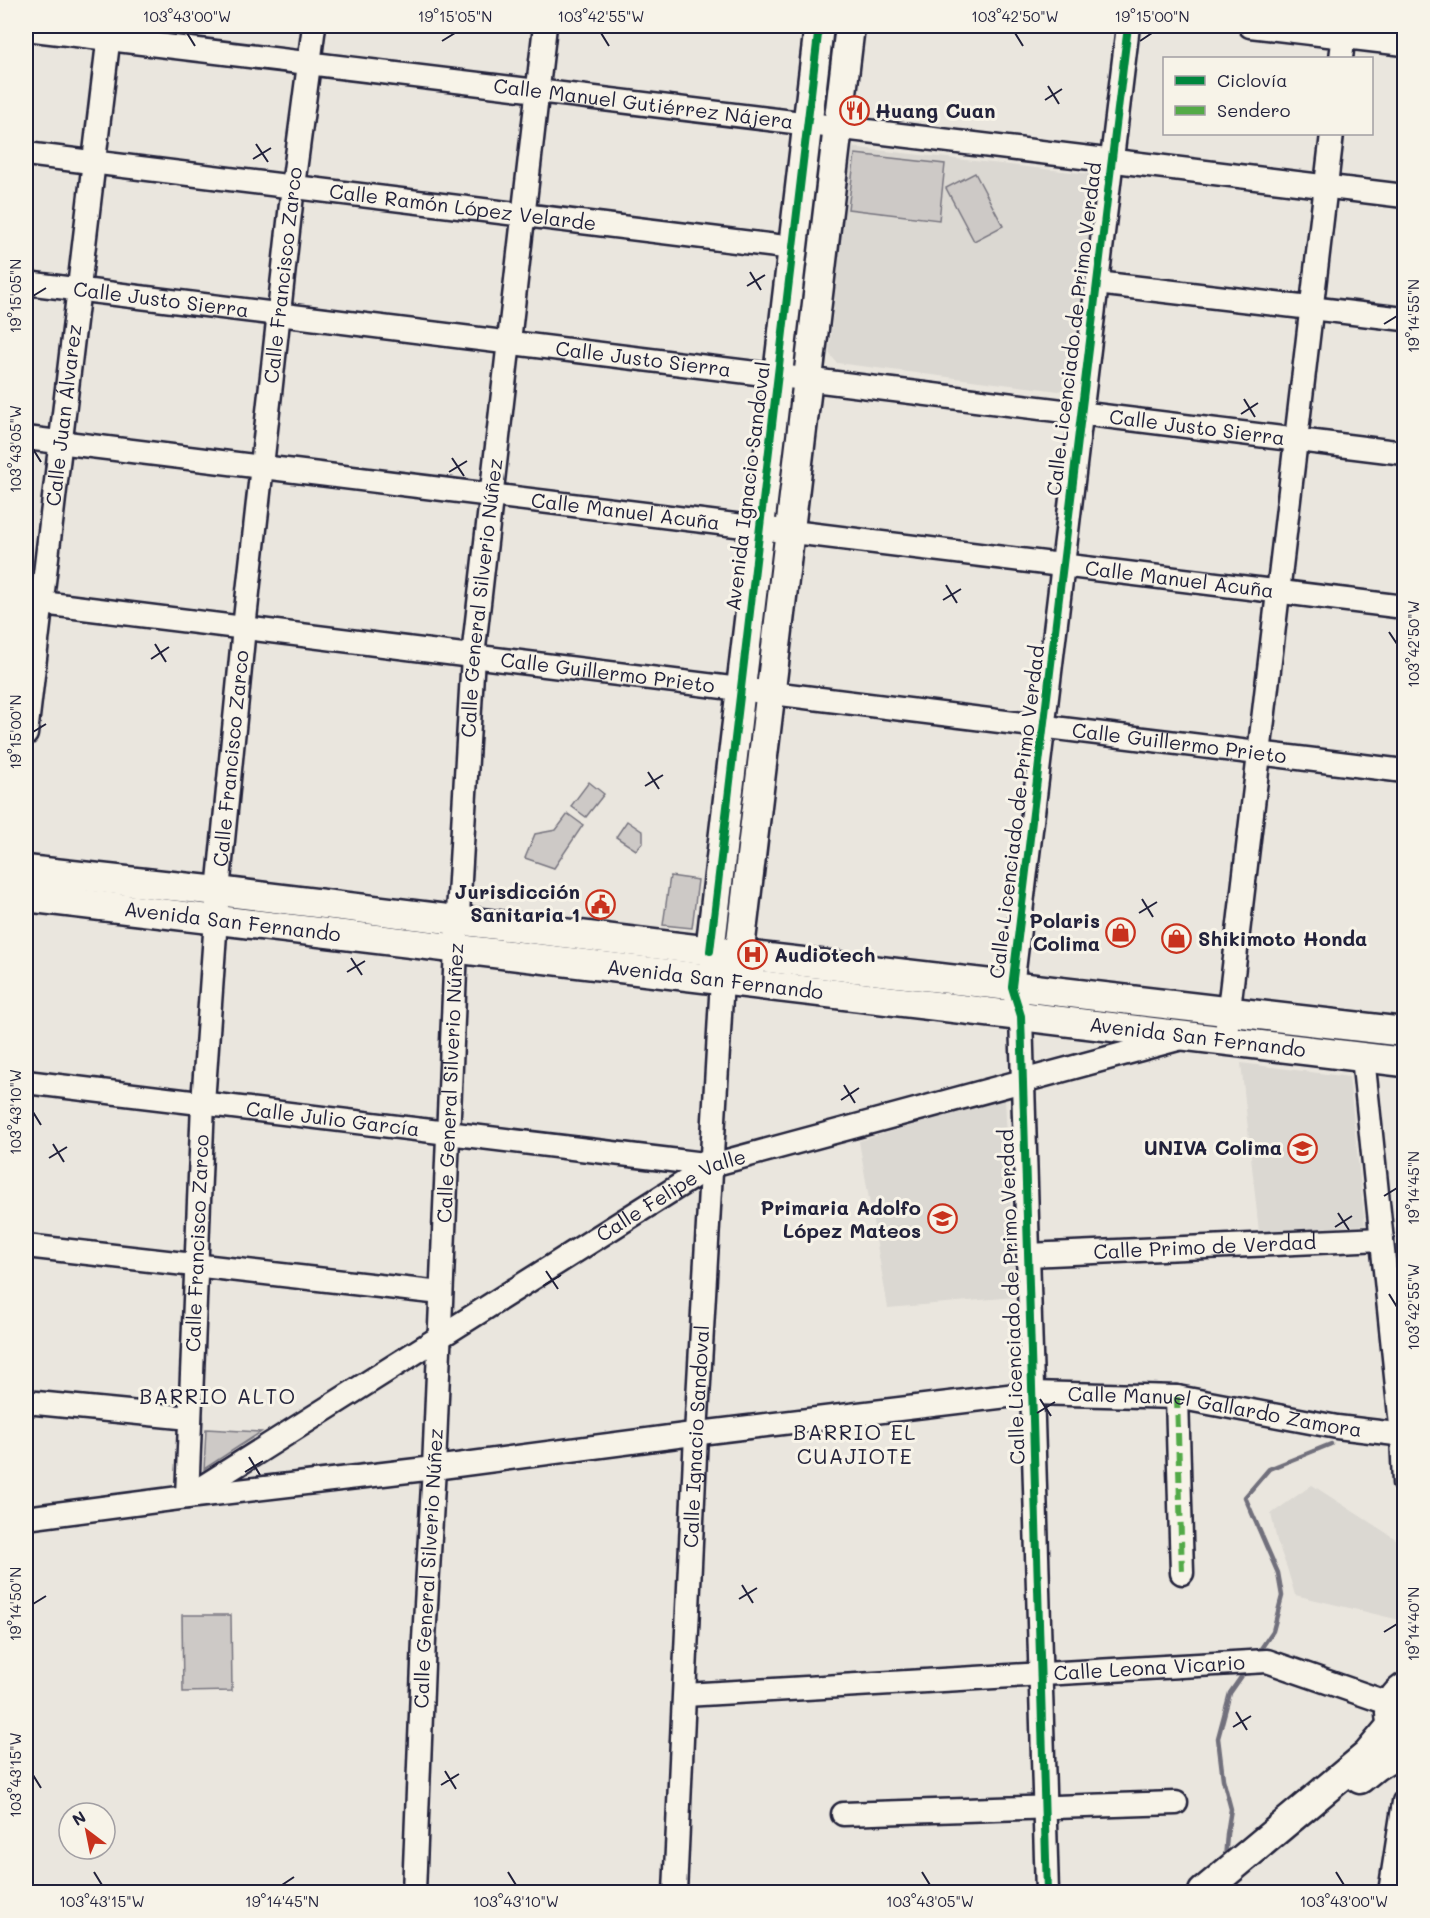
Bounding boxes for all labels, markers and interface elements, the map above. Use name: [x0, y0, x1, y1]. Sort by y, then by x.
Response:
text: 103°43'00"W: [143, 6, 231, 26]
text: 19°15'05"N: [418, 6, 492, 26]
text: 103°42'55"W: [558, 6, 644, 26]
text: 103°42'50"W: [971, 6, 1059, 26]
text: 19°15'00"N: [1115, 6, 1190, 26]
legend: [1163, 57, 1373, 135]
text: Ciclovía: [1217, 68, 1288, 92]
street label: Calle Manuel Gutiérrez Nájera: [492, 72, 795, 134]
restaurant icon: Huang Cuan: [838, 95, 870, 127]
place label: Huang Cuan: [875, 97, 996, 123]
text: Sendero: [1217, 98, 1291, 122]
street label: Calle Licenciado de Primo Verdad: [1040, 161, 1106, 497]
street label: Calle Francisco Zarco: [257, 165, 307, 385]
street label: Calle Ramón López Velarde: [328, 177, 598, 236]
text: 19°15'05"N: [5, 259, 25, 333]
street label: Calle Justo Sierra: [72, 275, 250, 322]
text: 19°14'55"N: [1403, 279, 1423, 353]
street label: Calle Juan Álvarez: [39, 323, 87, 508]
street label: Calle Justo Sierra: [554, 334, 733, 382]
street label: Avenida Ignacio Sandoval: [719, 360, 775, 612]
street label: Calle Justo Sierra: [1108, 403, 1287, 450]
text: 103°43'05"W: [5, 405, 25, 493]
street label: Calle General Silverio Núñez: [454, 457, 507, 738]
street label: Calle Manuel Acuña: [530, 486, 722, 535]
street label: Calle Manuel Acuña: [1084, 554, 1275, 603]
text: 103°42'50"W: [1403, 600, 1423, 688]
street label: Calle Licenciado de Primo Verdad: [983, 644, 1049, 980]
street label: Calle Guillermo Prieto: [499, 646, 716, 698]
street label: Calle Francisco Zarco: [206, 649, 254, 868]
text: 19°15'00"N: [5, 695, 25, 770]
street label: Calle Guillermo Prieto: [1071, 716, 1288, 768]
place label: Jurisdicción Sanitaria 1: [454, 878, 580, 927]
public building icon: Jurisdicción Sanitaria 1: [585, 888, 617, 920]
street label: Avenida San Fernando: [123, 895, 342, 947]
place label: Polaris Colima: [1029, 907, 1100, 956]
shop icon: Polaris Colima: [1105, 916, 1137, 948]
shop icon: Shikimoto Honda: [1161, 923, 1193, 955]
place label: Shikimoto Honda: [1198, 925, 1367, 951]
hospital icon: Audiotech: [737, 939, 769, 971]
place label: Audiotech: [774, 941, 875, 967]
street label: Calle General Silverio Núñez: [430, 942, 468, 1223]
street label: Avenida San Fernando: [606, 953, 825, 1004]
street label: Avenida San Fernando: [1088, 1010, 1307, 1062]
text: 103°43'10"W: [5, 1069, 25, 1155]
street label: Calle Julio García: [245, 1095, 421, 1142]
street label: Calle Licenciado de Primo Verdad: [992, 1129, 1030, 1465]
school or university icon: UNIVA Colima: [1287, 1132, 1319, 1164]
street label: Calle Francisco Zarco: [179, 1134, 214, 1352]
place label: UNIVA Colima: [1144, 1134, 1282, 1160]
street label: Calle Felipe Valle: [591, 1142, 749, 1247]
text: 19°14'45"N: [1403, 1151, 1423, 1225]
place label: Primaria Adolfo López Mateos: [761, 1194, 921, 1243]
school or university icon: Primaria Adolfo López Mateos: [926, 1203, 958, 1235]
street label: Calle Primo de Verdad: [1093, 1228, 1317, 1264]
text: 103°42'55"W: [1403, 1264, 1423, 1350]
street label: Calle Ignacio Sandoval: [677, 1324, 714, 1549]
street label: Calle Manuel Gallardo Zamora: [1067, 1380, 1363, 1442]
district label: BARRIO ALTO: [139, 1382, 297, 1409]
district label: BARRIO EL CUAJIOTE: [793, 1418, 917, 1469]
street label: Calle General Silverio Núñez: [407, 1428, 448, 1709]
text: 19°14'50"N: [5, 1567, 25, 1641]
text: 19°14'40"N: [1403, 1587, 1423, 1661]
street label: Calle Leona Vicario: [1053, 1648, 1246, 1685]
text: 103°43'15"W: [5, 1732, 25, 1818]
north arrow: [57, 1801, 117, 1861]
text: N: [68, 1806, 90, 1830]
text: 103°43'15"W: [59, 1891, 145, 1911]
text: 19°14'45"N: [245, 1891, 319, 1911]
text: 103°43'10"W: [473, 1891, 559, 1911]
text: 103°43'05"W: [886, 1891, 974, 1911]
text: 103°43'00"W: [1300, 1891, 1388, 1911]

